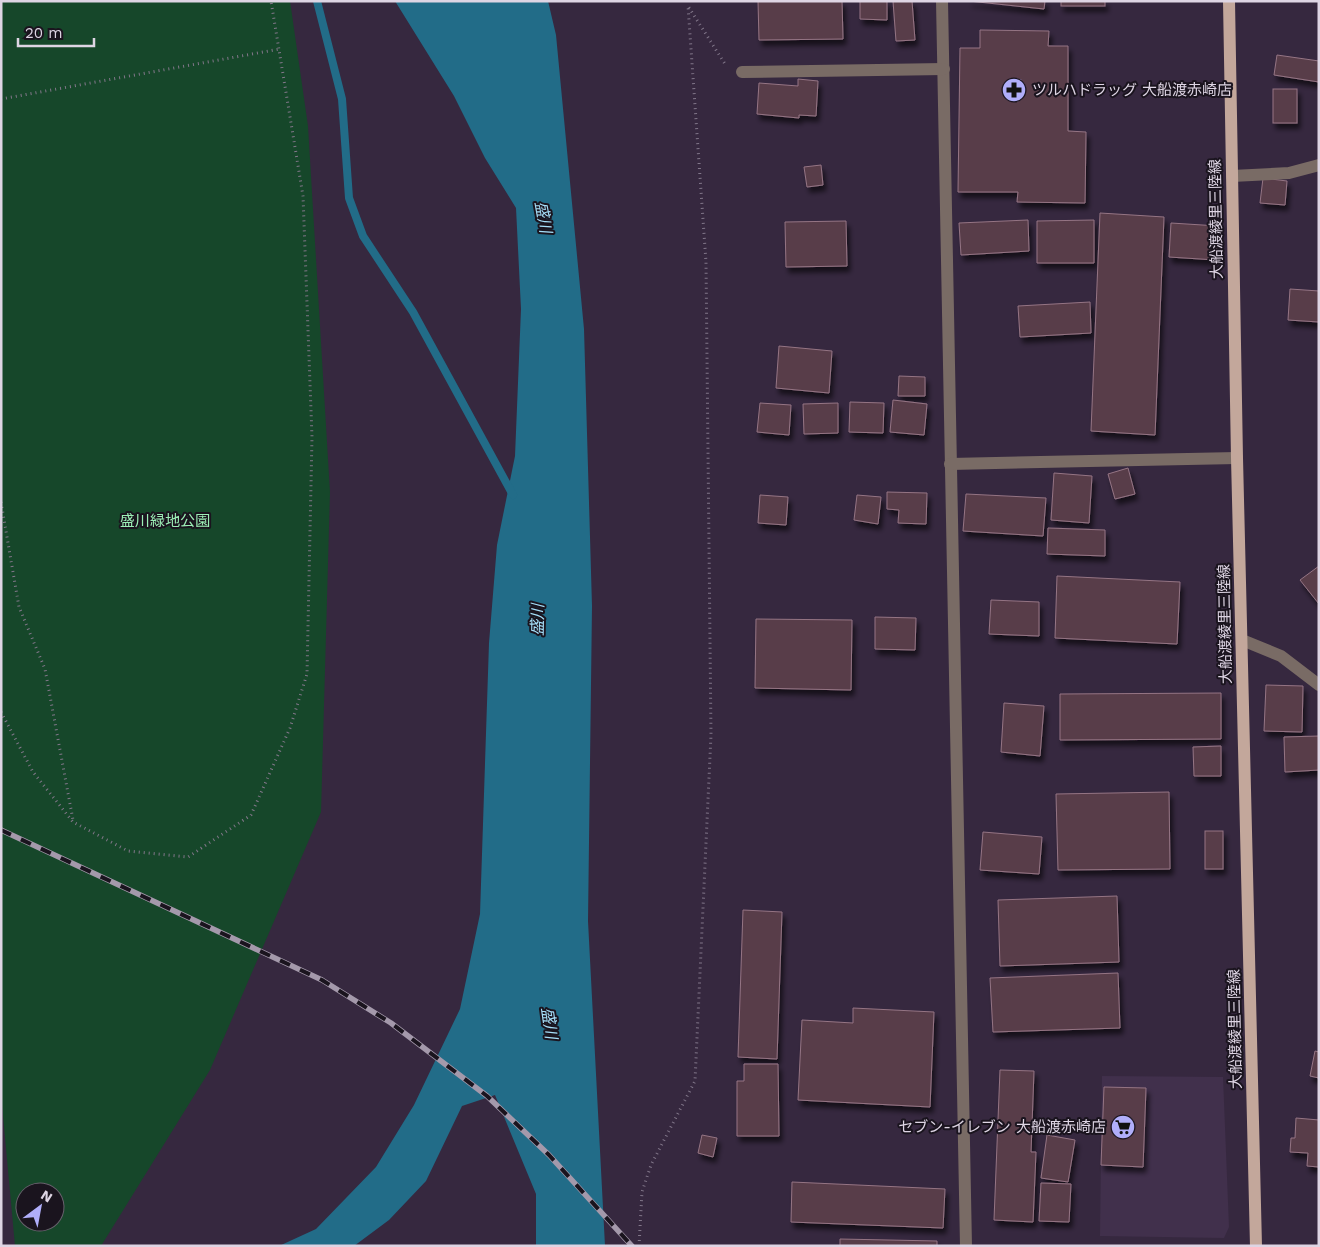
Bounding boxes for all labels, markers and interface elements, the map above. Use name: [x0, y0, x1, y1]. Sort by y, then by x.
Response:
scale bar: [18, 15, 94, 47]
text: 20 m: [25, 24, 63, 42]
pharmacy icon: ツルハドラッグ 大船渡赤崎店: [1001, 77, 1027, 103]
place label: ツルハドラッグ 大船渡赤崎店: [1032, 81, 1232, 99]
street label: 大船渡綾里三陸線: [1206, 159, 1226, 279]
water label: 盛川: [531, 200, 556, 236]
park label: 盛川緑地公園: [120, 512, 210, 530]
street label: 大船渡綾里三陸線: [1215, 564, 1235, 684]
water label: 盛川: [528, 602, 547, 636]
street label: 大船渡綾里三陸線: [1225, 969, 1245, 1089]
water label: 盛川: [538, 1006, 561, 1042]
supermarket icon: セブン-イレブン 大船渡赤崎店: [1110, 1114, 1136, 1140]
place label: セブン-イレブン 大船渡赤崎店: [898, 1118, 1106, 1136]
north arrow: [15, 1182, 65, 1232]
text: N: [38, 1186, 56, 1206]

